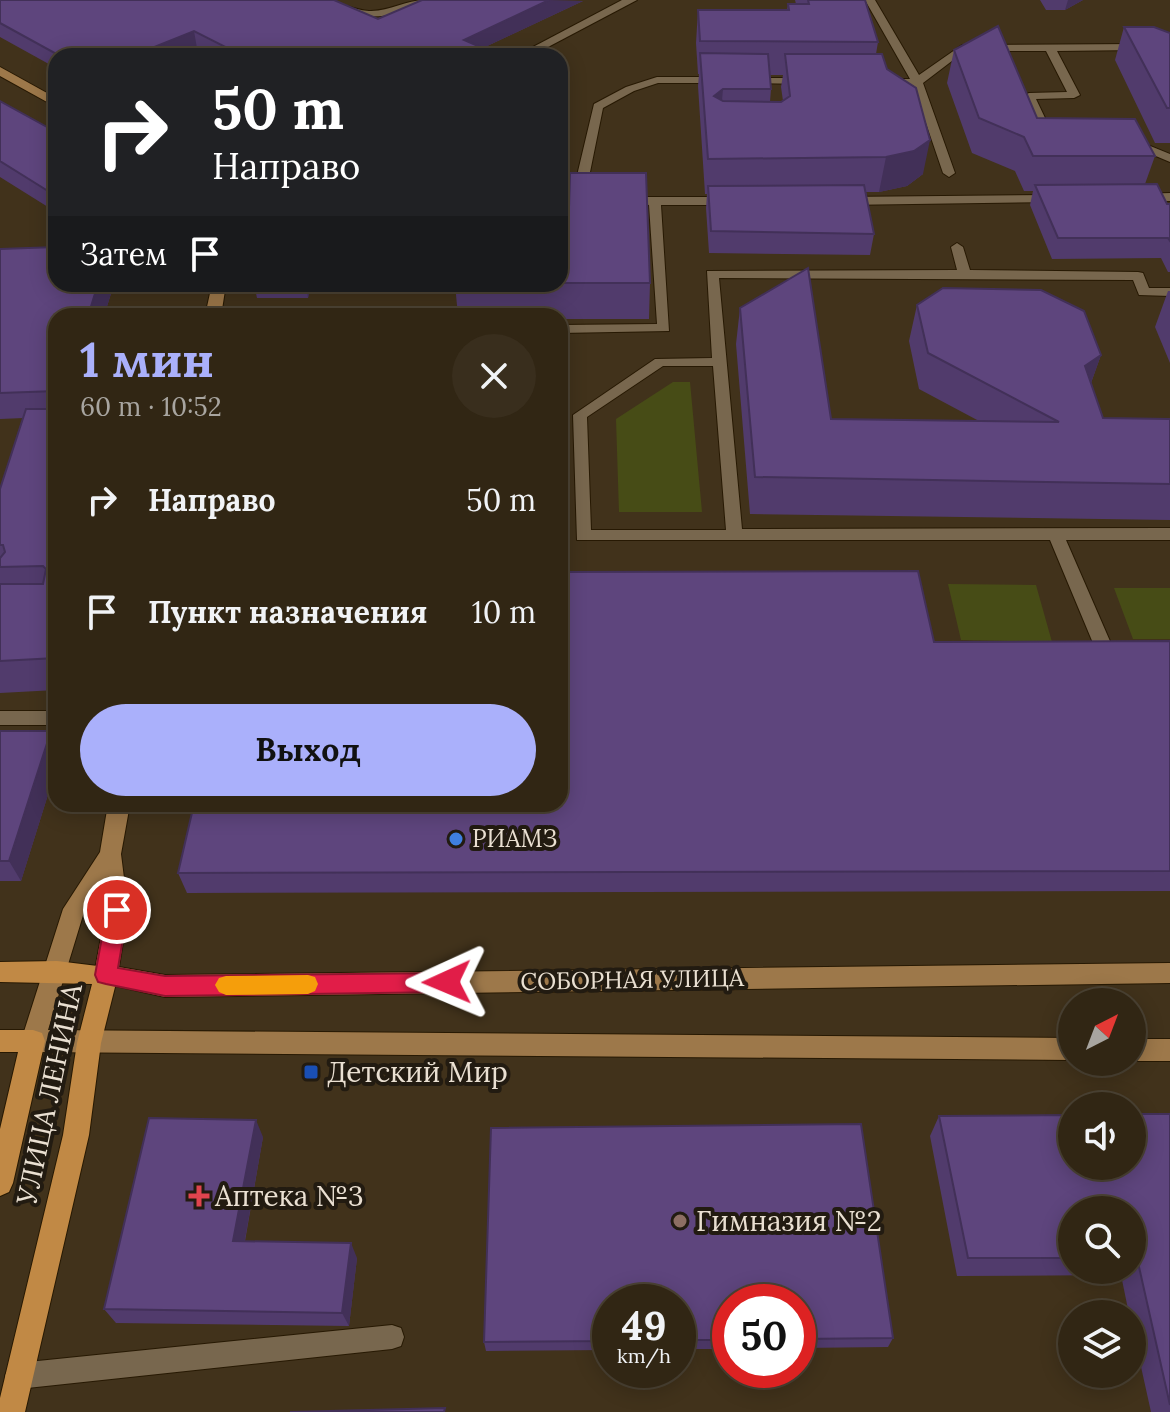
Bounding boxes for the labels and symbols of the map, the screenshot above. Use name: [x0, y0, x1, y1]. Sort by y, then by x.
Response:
place label: РИАМЗ: [472, 823, 557, 854]
marker: РИАМЗ: [447, 830, 465, 848]
pin: [83, 876, 151, 944]
position arrow: [405, 940, 489, 1024]
street label: СОБОРНАЯ УЛИЦА: [520, 962, 745, 997]
street label: УЛИЦА ЛЕНИНА: [8, 980, 90, 1209]
north arrow: [1058, 988, 1146, 1076]
place label: Детский Мир: [327, 1054, 508, 1090]
marker: Детский Мир: [302, 1063, 320, 1081]
place label: Аптека №3: [214, 1178, 364, 1214]
marker: Аптека №3: [190, 1187, 208, 1205]
place label: Гимназия №2: [696, 1203, 882, 1239]
marker: Гимназия №2: [671, 1212, 689, 1230]
speed limit sign: 50: [712, 1284, 816, 1388]

